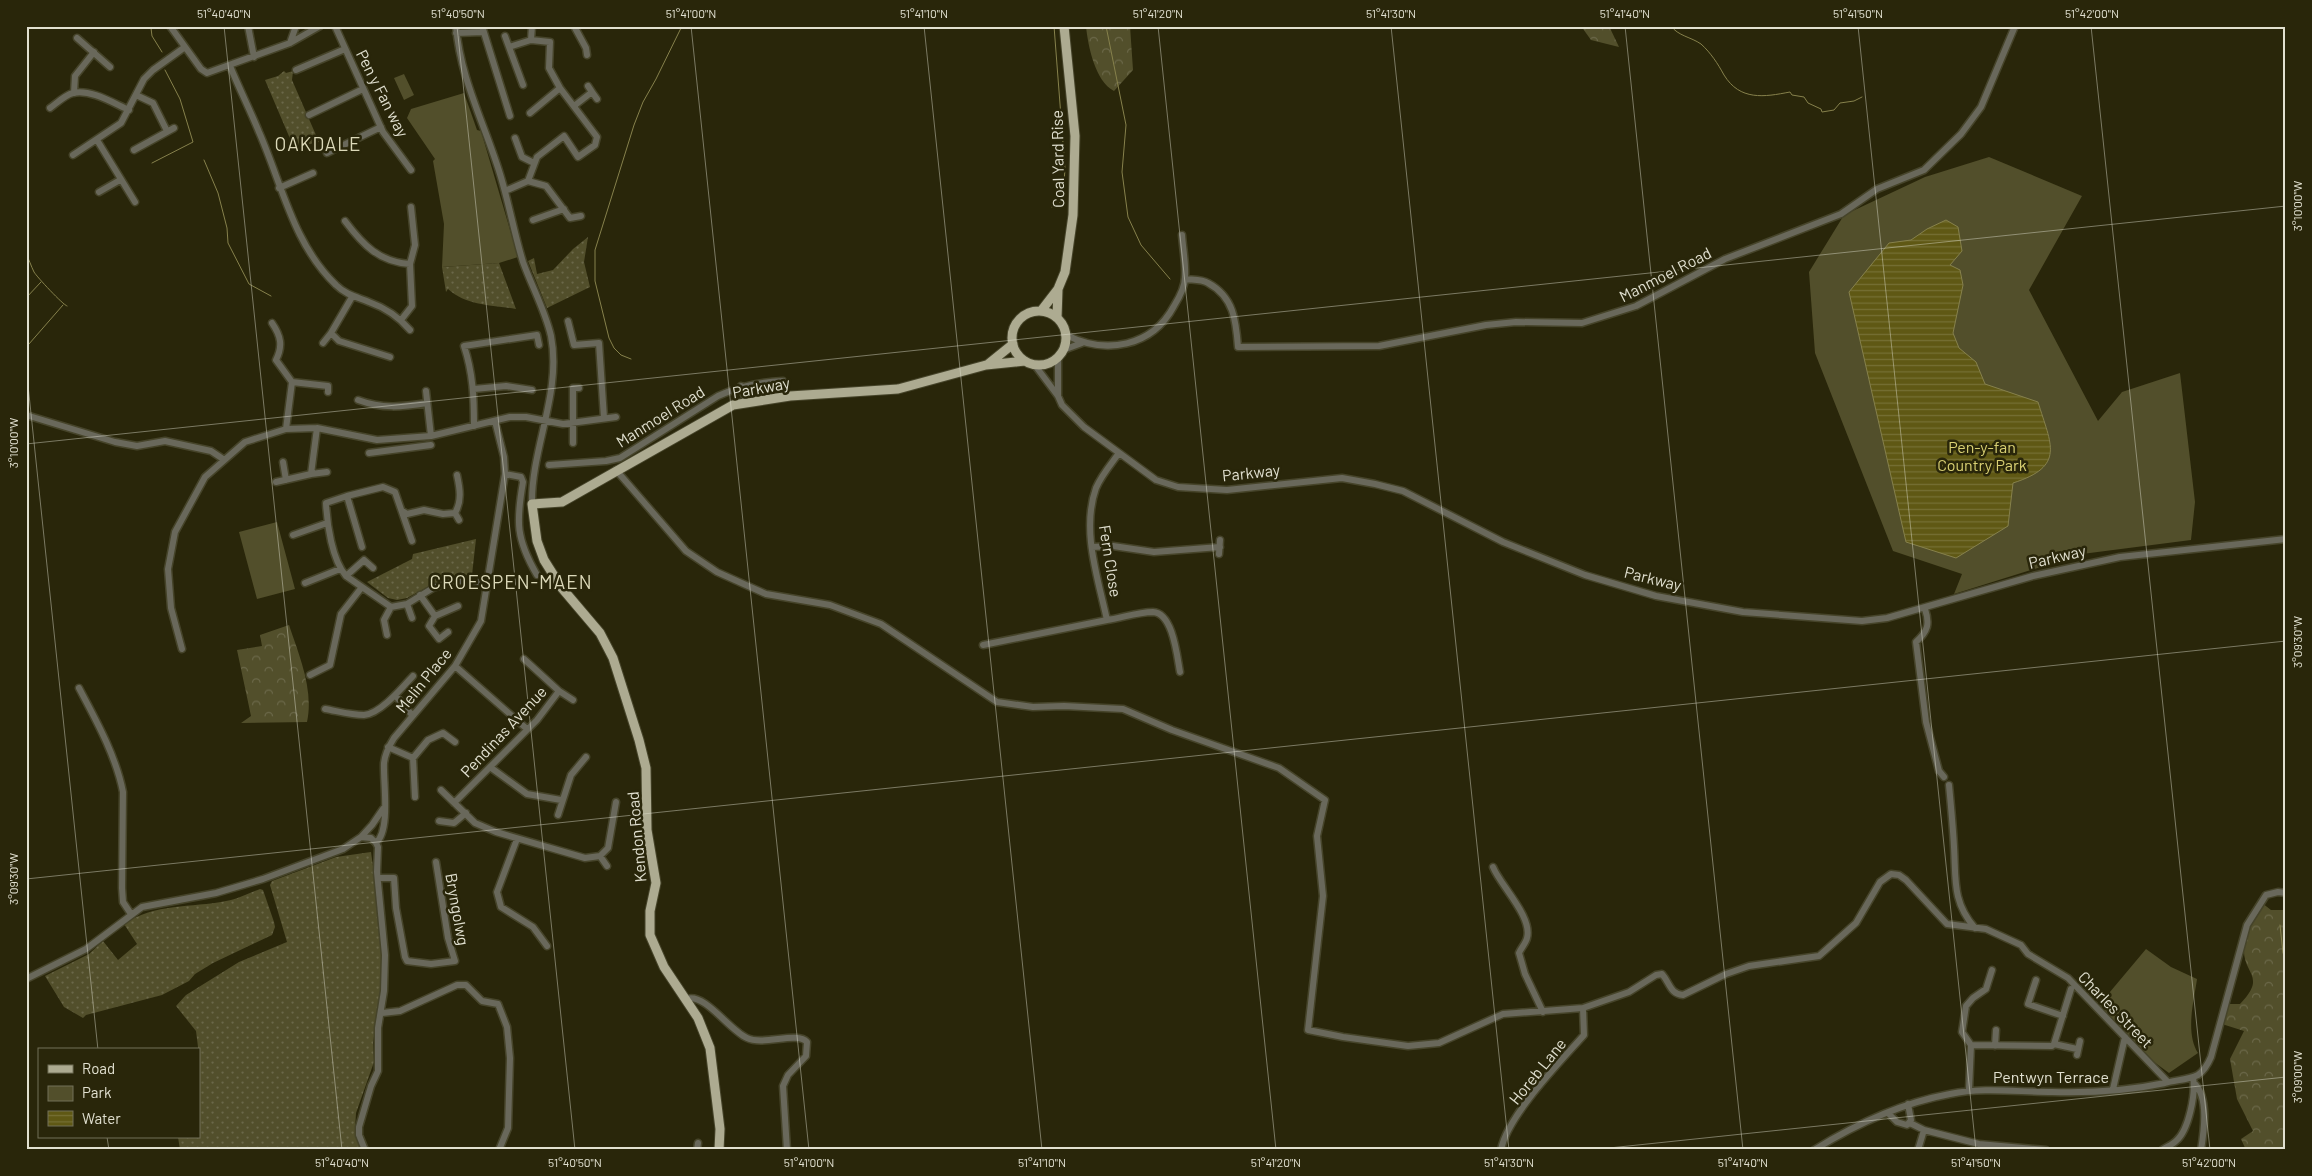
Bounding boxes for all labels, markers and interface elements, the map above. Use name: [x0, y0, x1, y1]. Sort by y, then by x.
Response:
text: 51°40'40"N: [197, 6, 251, 20]
text: 51°40'50"N: [431, 6, 485, 20]
text: 51°41'00"N: [666, 6, 716, 20]
text: 51°41'10"N: [900, 6, 948, 20]
text: 51°41'20"N: [1133, 6, 1183, 20]
text: 51°41'30"N: [1366, 6, 1416, 20]
text: 51°41'40"N: [1600, 6, 1650, 20]
text: 51°41'50"N: [1833, 6, 1883, 20]
text: 51°42'00"N: [2065, 6, 2119, 20]
street label: Pen y Fan way: [353, 46, 413, 140]
street label: Coal Yard Rise: [1047, 110, 1067, 208]
district label: OAKDALE: [274, 132, 362, 155]
text: 3°10'00"W: [2290, 180, 2304, 231]
street label: Manmoel Road: [1616, 243, 1714, 305]
street label: Parkway: [731, 372, 792, 401]
street label: Manmoel Road: [612, 381, 708, 451]
text: 3°10'00"W: [6, 417, 20, 468]
park label: Pen-y-fan Country Park: [1937, 437, 2027, 474]
street label: Parkway: [1221, 459, 1282, 484]
street label: Fern Close: [1096, 523, 1126, 599]
street label: Parkway: [2026, 540, 2088, 572]
street label: Parkway: [1622, 562, 1684, 594]
district label: CROESPEN-MAEN: [429, 570, 593, 593]
text: 3°09'30"W: [2290, 616, 2304, 668]
street label: Melin Place: [391, 644, 455, 716]
street label: Pendinas Avenue: [456, 682, 550, 780]
street label: Kendon Road: [623, 791, 649, 883]
text: 3°09'30"W: [6, 853, 20, 905]
street label: Bryngolwg: [442, 871, 474, 947]
street label: Charles Street: [2075, 967, 2157, 1051]
street label: Horeb Lane: [1505, 1034, 1569, 1108]
legend: [38, 1048, 200, 1138]
text: 3°09'00"W: [2290, 1050, 2304, 1103]
text: Road: [82, 1059, 115, 1077]
street label: Pentwyn Terrace: [1993, 1067, 2109, 1086]
text: Park: [82, 1083, 112, 1101]
text: Water: [82, 1109, 121, 1127]
text: 51°40'40"N: [315, 1155, 369, 1169]
text: 51°40'50"N: [548, 1155, 602, 1169]
text: 51°41'00"N: [784, 1155, 834, 1169]
text: 51°41'10"N: [1018, 1155, 1066, 1169]
text: 51°41'20"N: [1251, 1155, 1301, 1169]
text: 51°41'30"N: [1484, 1155, 1534, 1169]
text: 51°41'40"N: [1718, 1155, 1768, 1169]
text: 51°41'50"N: [1951, 1155, 2001, 1169]
text: 51°42'00"N: [2182, 1155, 2236, 1169]

